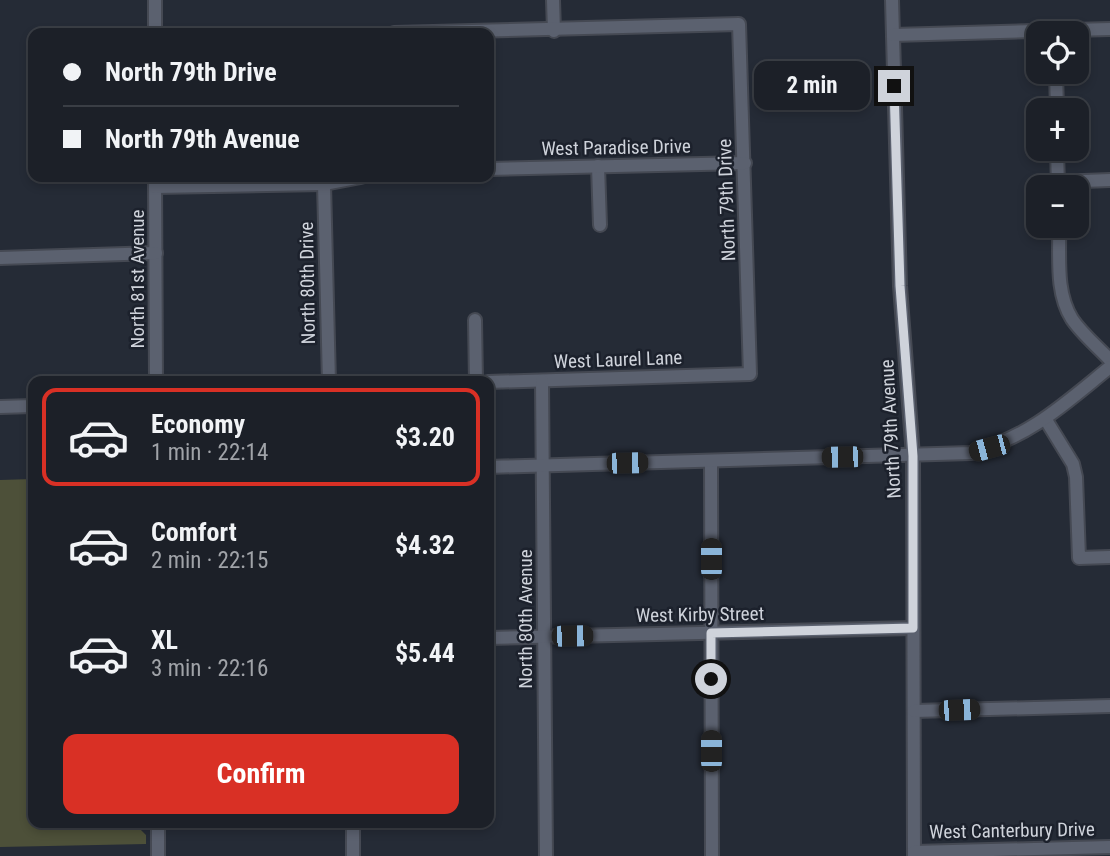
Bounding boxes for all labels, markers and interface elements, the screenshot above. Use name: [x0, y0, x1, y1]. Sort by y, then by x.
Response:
map controls: [1026, 21, 1089, 238]
button: locate: [1026, 21, 1089, 84]
text: North 79th Drive: [105, 57, 277, 87]
callout: 2 min: [754, 62, 870, 110]
route end: [878, 70, 910, 102]
text: 2 min: [786, 72, 838, 99]
button: +: [1026, 98, 1089, 161]
text: North 79th Avenue: [105, 124, 300, 154]
street label: West Paradise Drive: [541, 135, 691, 160]
street label: North 79th Drive: [713, 138, 740, 262]
button: −: [1026, 175, 1089, 238]
street label: North 81st Avenue: [126, 209, 149, 348]
street label: North 80th Drive: [295, 221, 320, 344]
street label: West Laurel Lane: [553, 346, 683, 373]
street label: North 79th Avenue: [875, 359, 906, 499]
icon: car: [67, 406, 130, 469]
text: Economy: [151, 409, 245, 439]
text: $3.20: [395, 422, 455, 452]
car: [966, 432, 1013, 464]
text: 1 min · 22:14: [151, 439, 268, 466]
car: [821, 446, 864, 468]
car: [606, 452, 649, 474]
icon: car: [67, 514, 130, 577]
text: Comfort: [151, 517, 237, 547]
text: $4.32: [395, 530, 455, 560]
car: [701, 538, 722, 580]
text: 2 min · 22:15: [151, 547, 268, 574]
street label: North 80th Avenue: [514, 549, 537, 689]
street label: West Kirby Street: [636, 602, 764, 627]
icon: car: [67, 622, 130, 685]
text: XL: [151, 625, 178, 655]
car: [551, 625, 594, 647]
text: $5.44: [395, 638, 455, 668]
text: 3 min · 22:16: [151, 655, 268, 682]
route start: [695, 663, 727, 695]
car: [938, 699, 981, 721]
car: [701, 730, 722, 772]
button: Confirm: [63, 734, 459, 814]
street label: West Canterbury Drive: [929, 818, 1095, 843]

